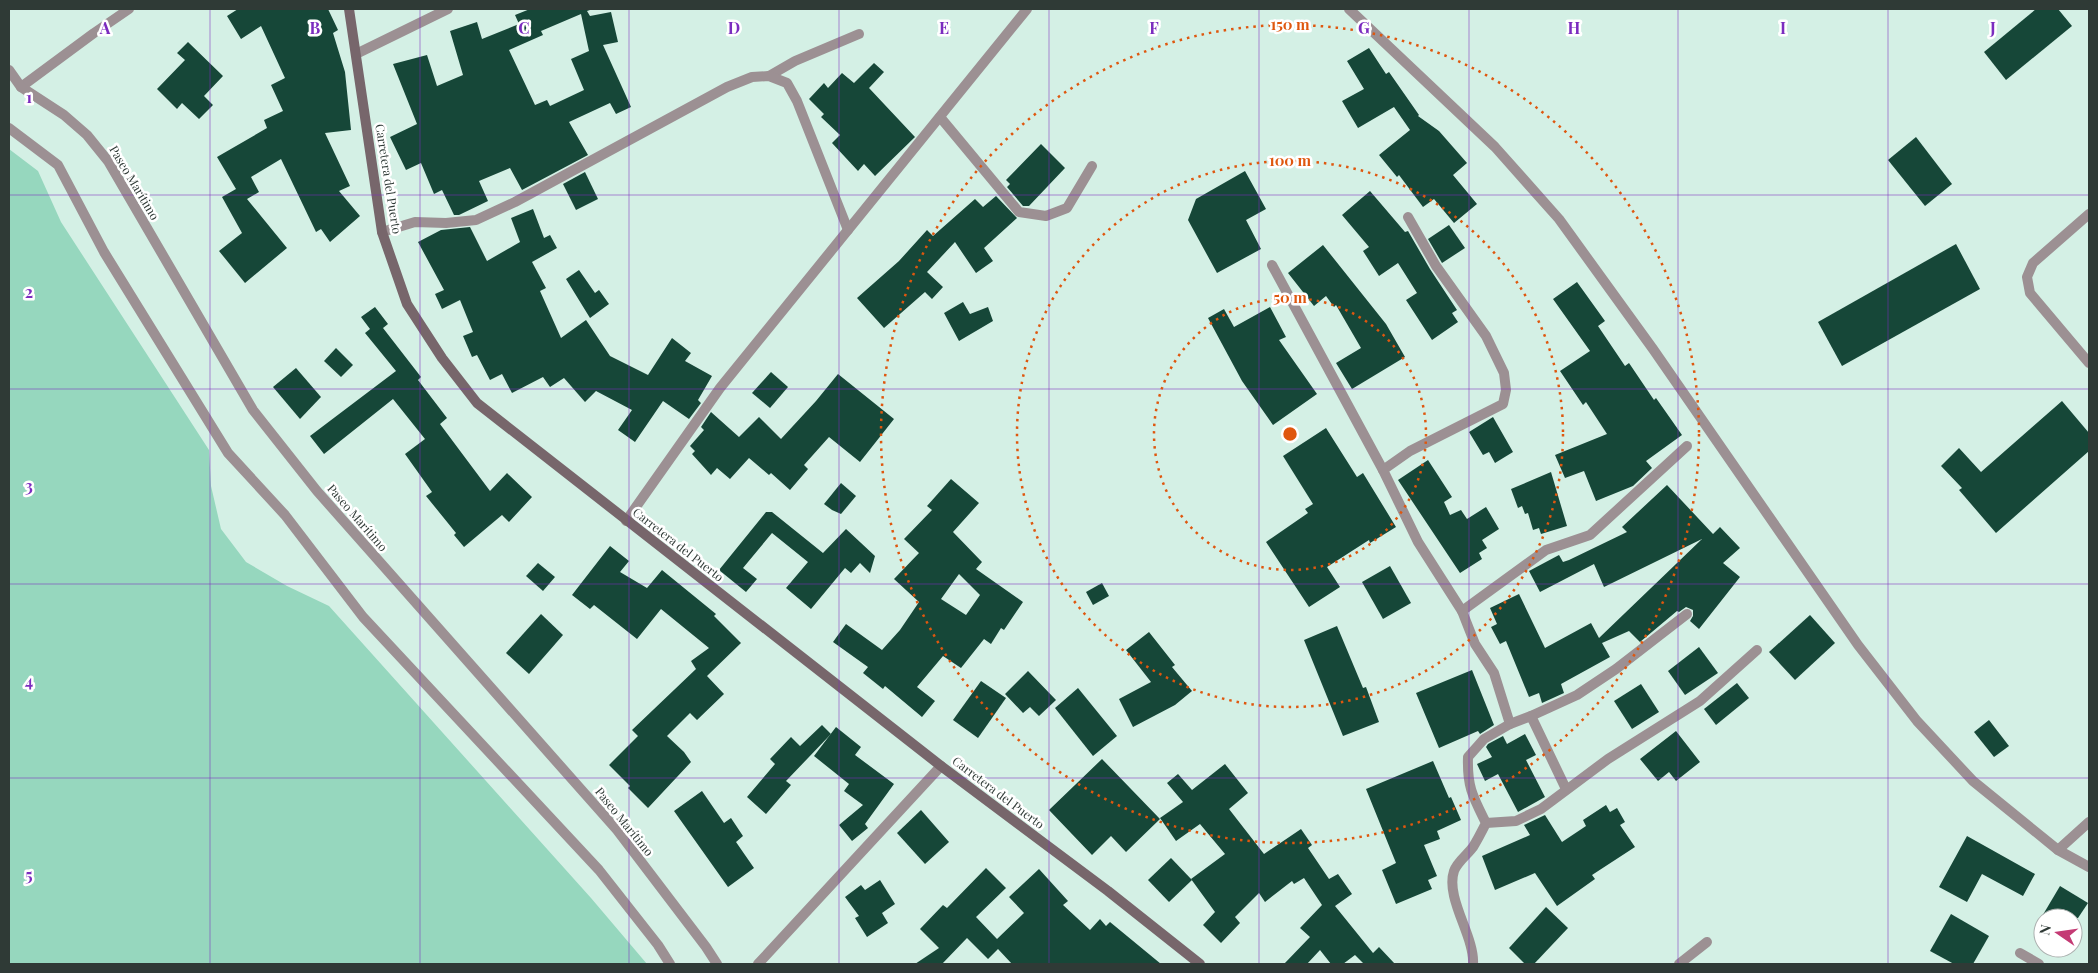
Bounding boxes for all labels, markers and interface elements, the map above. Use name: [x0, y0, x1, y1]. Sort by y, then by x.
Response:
text: 150 m: [1270, 14, 1310, 34]
text: A: [99, 17, 111, 38]
text: B: [310, 17, 321, 38]
text: C: [518, 17, 530, 38]
text: D: [728, 17, 740, 38]
text: E: [939, 17, 949, 38]
text: F: [1149, 17, 1159, 38]
text: G: [1358, 17, 1370, 38]
text: H: [1568, 17, 1581, 38]
text: I: [1780, 17, 1786, 38]
text: J: [1989, 17, 1996, 38]
text: 1: [26, 86, 32, 107]
street label: Carretera del Puerto: [372, 123, 406, 235]
street label: Paseo Marítimo: [106, 142, 164, 223]
text: 100 m: [1269, 150, 1312, 170]
text: 2: [25, 281, 33, 302]
text: 50 m: [1273, 287, 1307, 307]
centre of rings: [1281, 425, 1299, 443]
text: 3: [25, 475, 33, 496]
street label: Paseo Marítimo: [324, 480, 392, 555]
street label: Carretera del Puerto: [630, 504, 728, 585]
text: 4: [25, 670, 33, 691]
street label: Carretera del Puerto: [949, 752, 1048, 832]
street label: Paseo Marítimo: [592, 784, 658, 859]
text: 5: [25, 864, 33, 885]
north arrow: [2033, 908, 2083, 958]
text: N: [2034, 923, 2055, 937]

